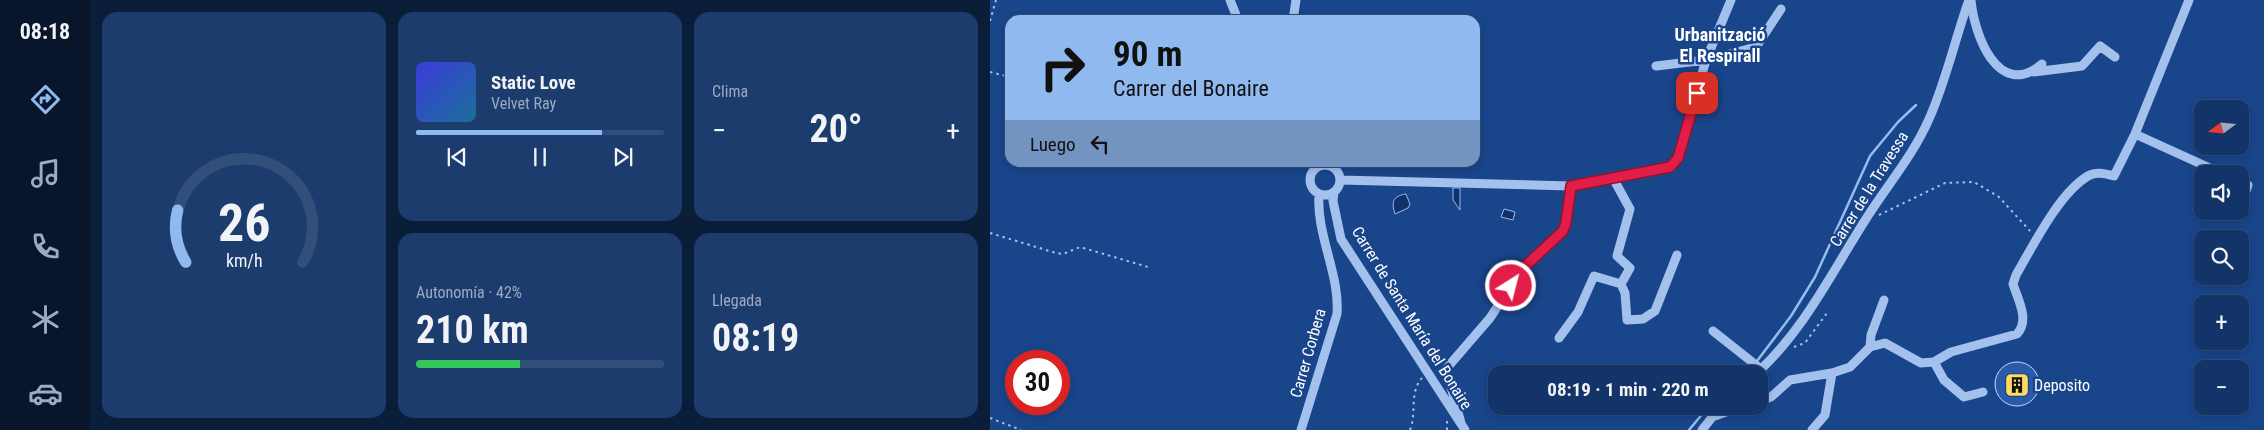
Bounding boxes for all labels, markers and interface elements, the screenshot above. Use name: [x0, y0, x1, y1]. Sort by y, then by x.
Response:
text: 08:18: [20, 19, 70, 44]
district label: Urbanització El Respirall: [1675, 24, 1766, 66]
text: 90 m: [1113, 34, 1182, 75]
icon: right: [1030, 35, 1095, 100]
text: Static Love: [491, 71, 576, 94]
pin: [1676, 72, 1718, 114]
text: Carrer del Bonaire: [1113, 76, 1269, 101]
icon: arrive: [1683, 79, 1711, 107]
icon: directions: [28, 82, 63, 117]
text: Clima: [712, 82, 748, 101]
text: Velvet Ray: [491, 94, 556, 113]
north arrow: [2194, 100, 2249, 155]
map controls: [2194, 100, 2249, 415]
text: 20°: [809, 107, 863, 151]
text: −: [712, 114, 726, 147]
text: +: [946, 114, 960, 147]
street label: Carrer de la Travessa: [1826, 128, 1912, 250]
icon: left: [1086, 130, 1114, 158]
text: Luego: [1030, 133, 1076, 156]
icon: previous: [443, 143, 471, 171]
icon: pause: [526, 143, 554, 171]
icon: next: [609, 143, 637, 171]
icon: music: [28, 156, 63, 191]
button: sound: [2194, 165, 2249, 220]
text: 26: [218, 193, 270, 254]
street label: Carrer de Santa María del Bonaire: [1348, 223, 1476, 413]
icon: phone: [28, 229, 63, 264]
button: search: [2194, 230, 2249, 285]
text: km/h: [226, 250, 262, 271]
position arrow: [1484, 259, 1536, 311]
text: Autonomía · 42%: [416, 283, 522, 302]
text: Llegada: [712, 291, 762, 310]
button: +: [2194, 295, 2249, 350]
icon: climate: [28, 302, 63, 337]
street label: Carrer Corbera: [1286, 306, 1330, 400]
text: 210 km: [416, 308, 529, 352]
text: 08:19: [712, 316, 799, 360]
speed limit sign: 30: [1005, 350, 1070, 415]
button: −: [2194, 360, 2249, 415]
building icon: Deposito: [2004, 372, 2030, 398]
icon: car: [28, 376, 63, 411]
place label: Deposito: [2034, 376, 2090, 395]
text: 08:19 · 1 min · 220 m: [1547, 378, 1709, 401]

